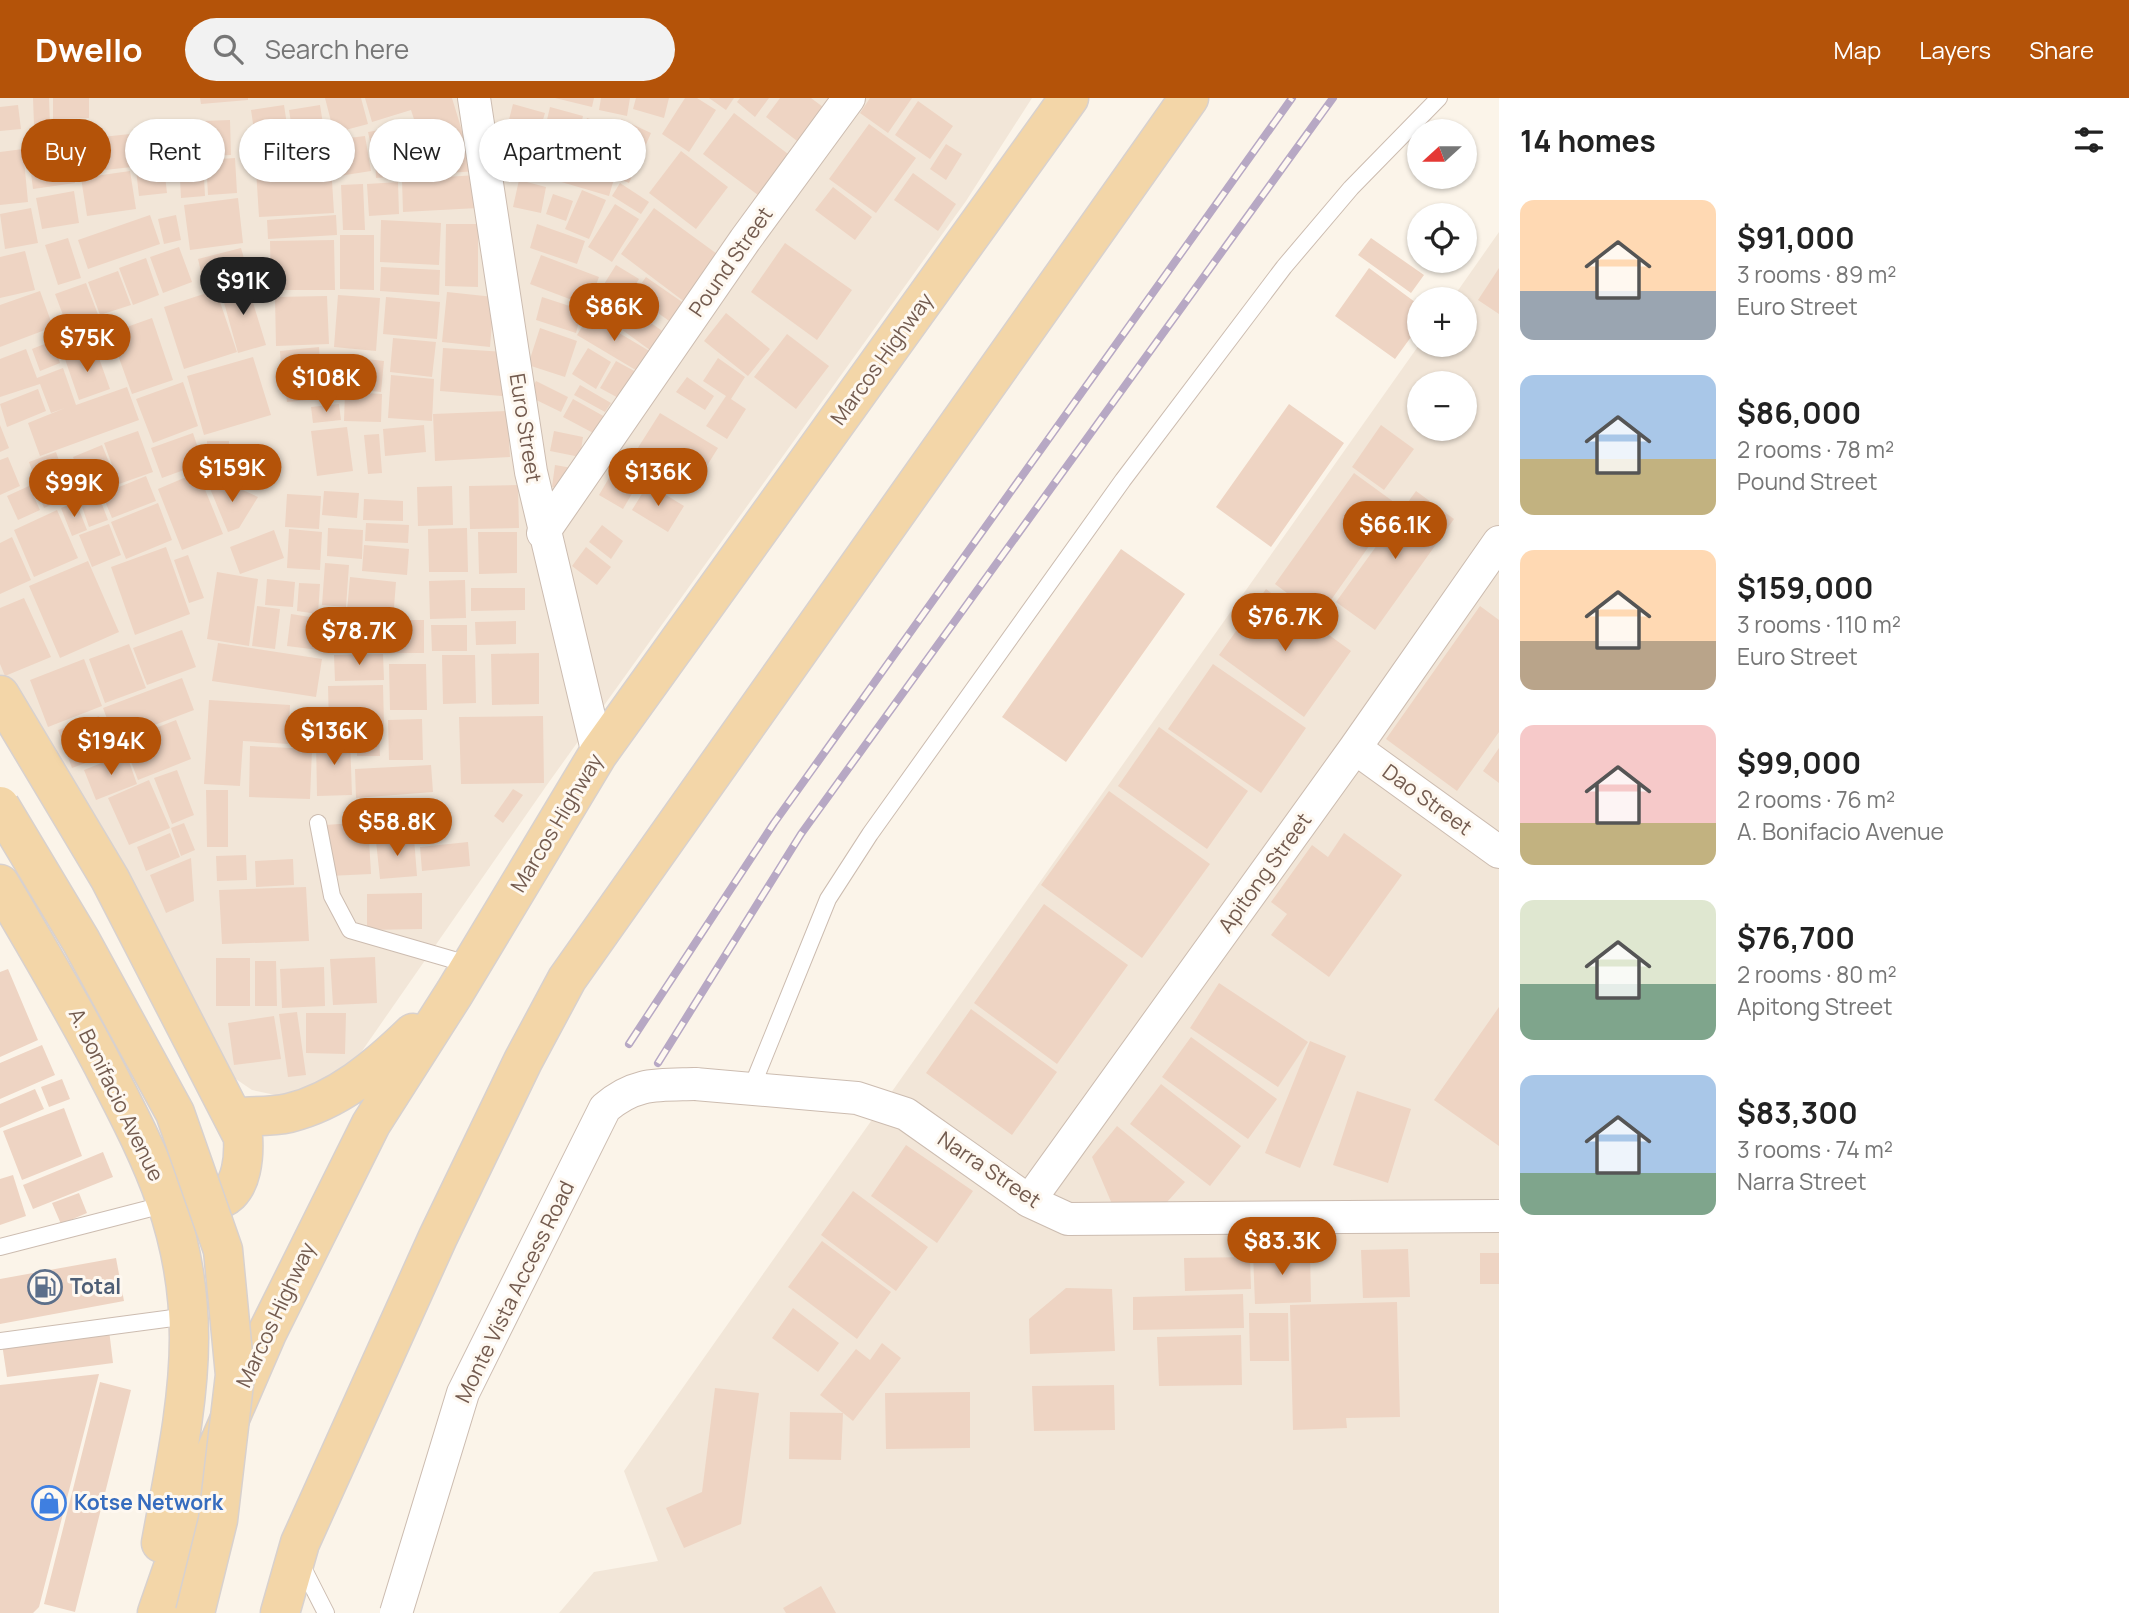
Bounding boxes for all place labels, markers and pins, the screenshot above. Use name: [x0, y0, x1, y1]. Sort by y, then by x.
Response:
pin: $91K: [202, 258, 284, 317]
pin: $86K: [573, 284, 655, 343]
pin: $75K: [46, 314, 128, 374]
pin: $108K: [277, 354, 375, 414]
pin: $159K: [183, 444, 281, 504]
pin: $136K: [609, 448, 707, 508]
pin: $99K: [33, 460, 115, 519]
pin: $66.1K: [1338, 502, 1452, 561]
pin: $76.7K: [1228, 594, 1342, 653]
pin: $78.7K: [302, 608, 416, 667]
pin: $136K: [285, 708, 383, 767]
pin: $194K: [62, 718, 160, 777]
pin: $58.8K: [340, 798, 454, 858]
pin: $83.3K: [1225, 1218, 1339, 1277]
fuel station icon: Total: [26, 1268, 64, 1306]
place label: Total: [70, 1272, 121, 1300]
shop icon: Kotse Network: [30, 1484, 68, 1522]
place label: Kotse Network: [74, 1488, 224, 1516]

